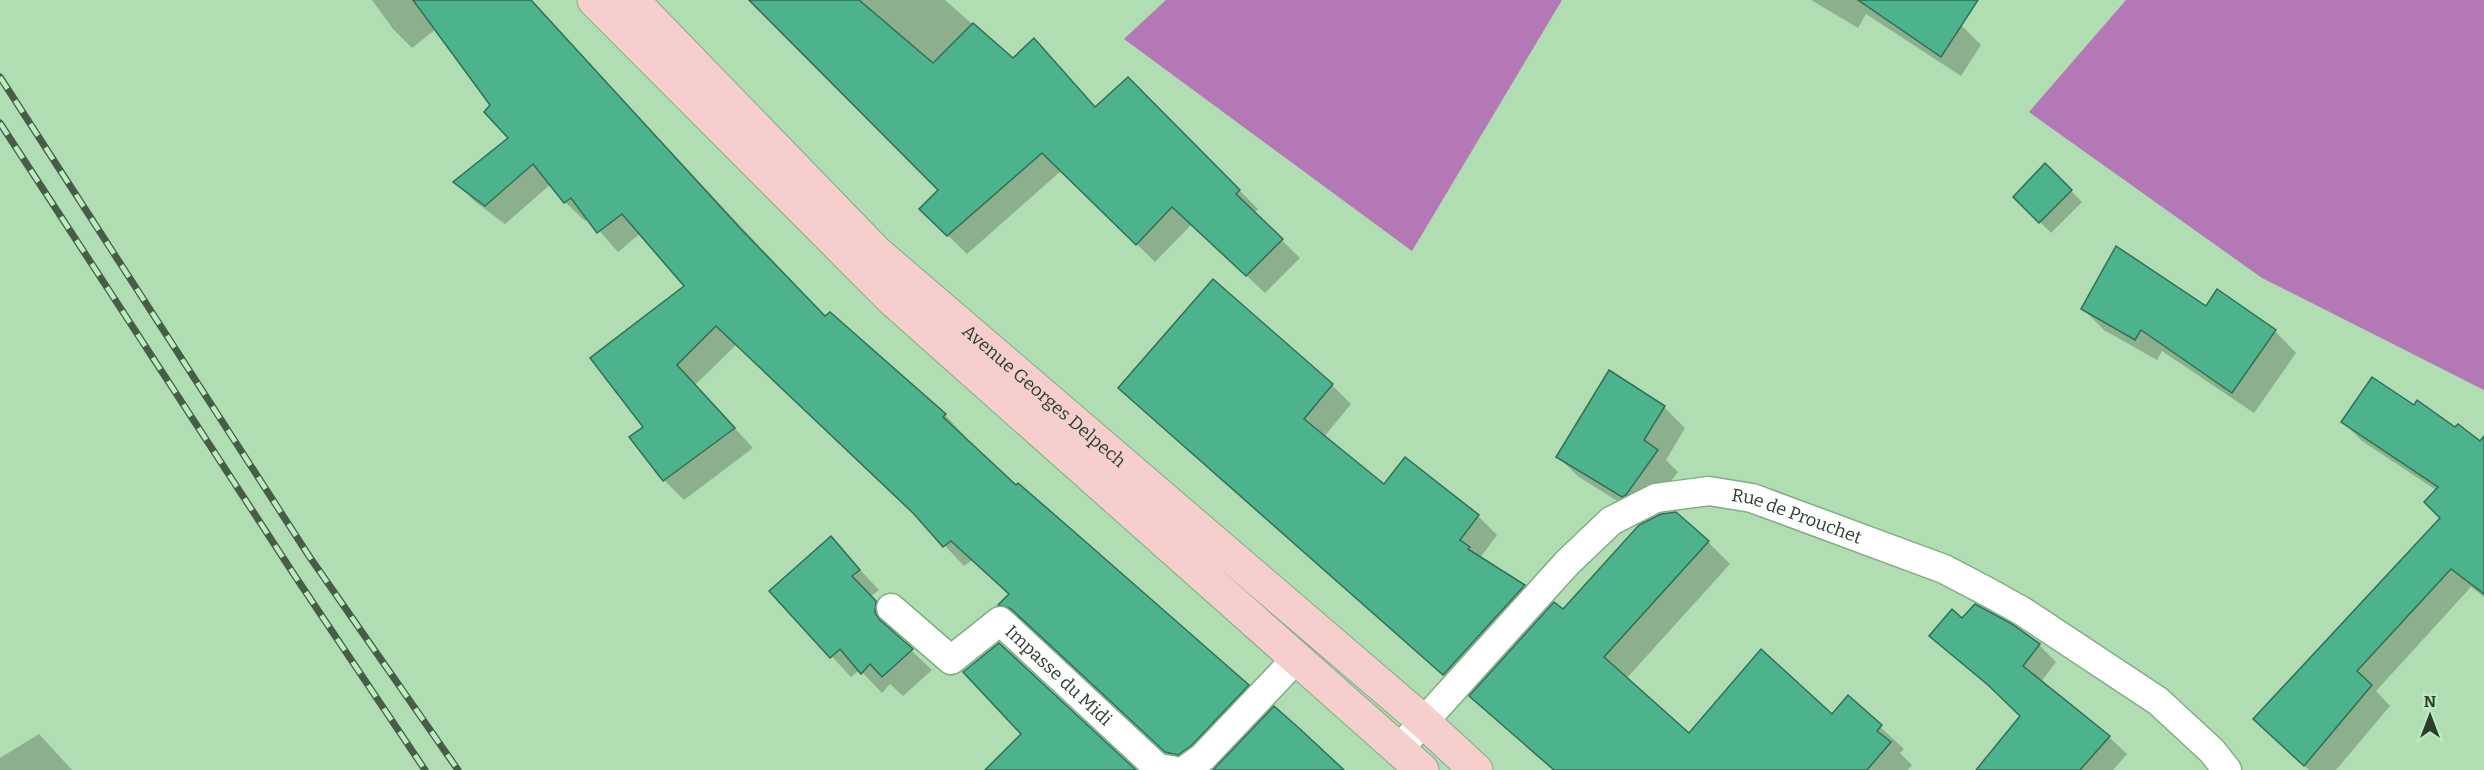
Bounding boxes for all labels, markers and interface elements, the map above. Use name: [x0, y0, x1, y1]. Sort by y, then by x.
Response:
street label: Avenue Georges Delpech: [958, 320, 1130, 472]
street label: Rue de Prouchet: [1730, 484, 1865, 549]
street label: Impasse du Midi: [1001, 621, 1116, 730]
north arrow: [2400, 686, 2460, 746]
text: N: [2424, 692, 2436, 711]

